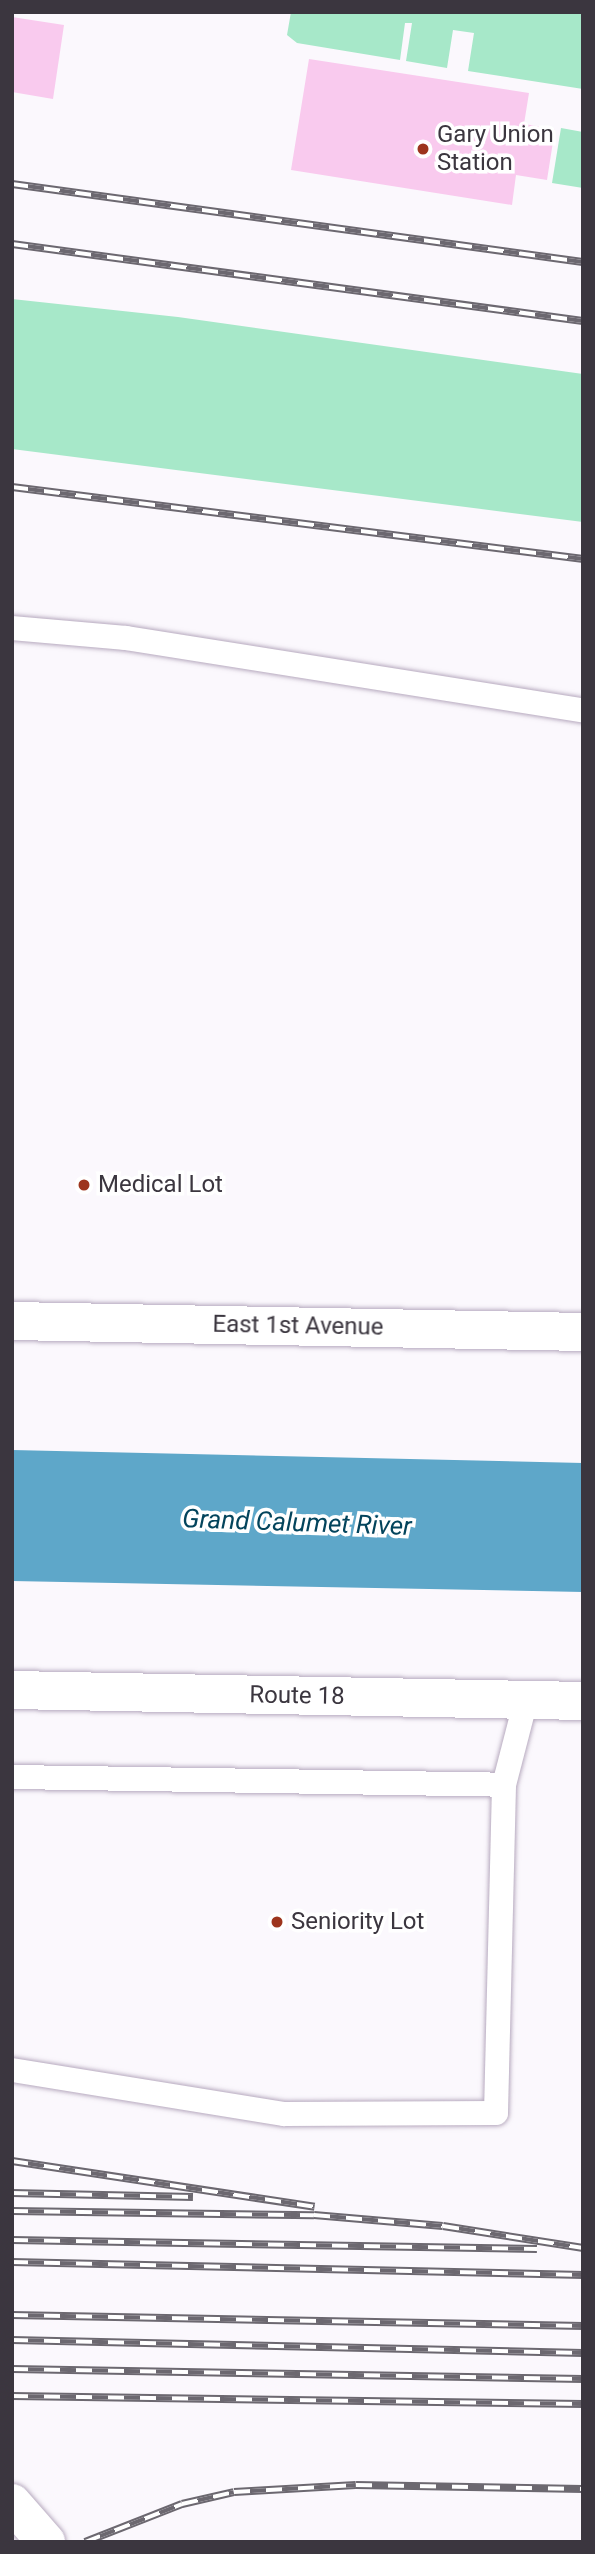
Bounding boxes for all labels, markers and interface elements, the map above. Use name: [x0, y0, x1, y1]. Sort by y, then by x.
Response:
place label: Gary Union Station: [437, 121, 554, 177]
marker: Gary Union Station: [415, 141, 431, 157]
place label: Medical Lot: [98, 1171, 223, 1199]
marker: Medical Lot: [76, 1177, 92, 1193]
street label: East 1st Avenue: [212, 1310, 384, 1342]
water label: Grand Calumet River: [182, 1503, 412, 1543]
street label: Route 18: [249, 1681, 345, 1711]
place label: Seniority Lot: [291, 1908, 424, 1936]
marker: Seniority Lot: [269, 1914, 285, 1930]

